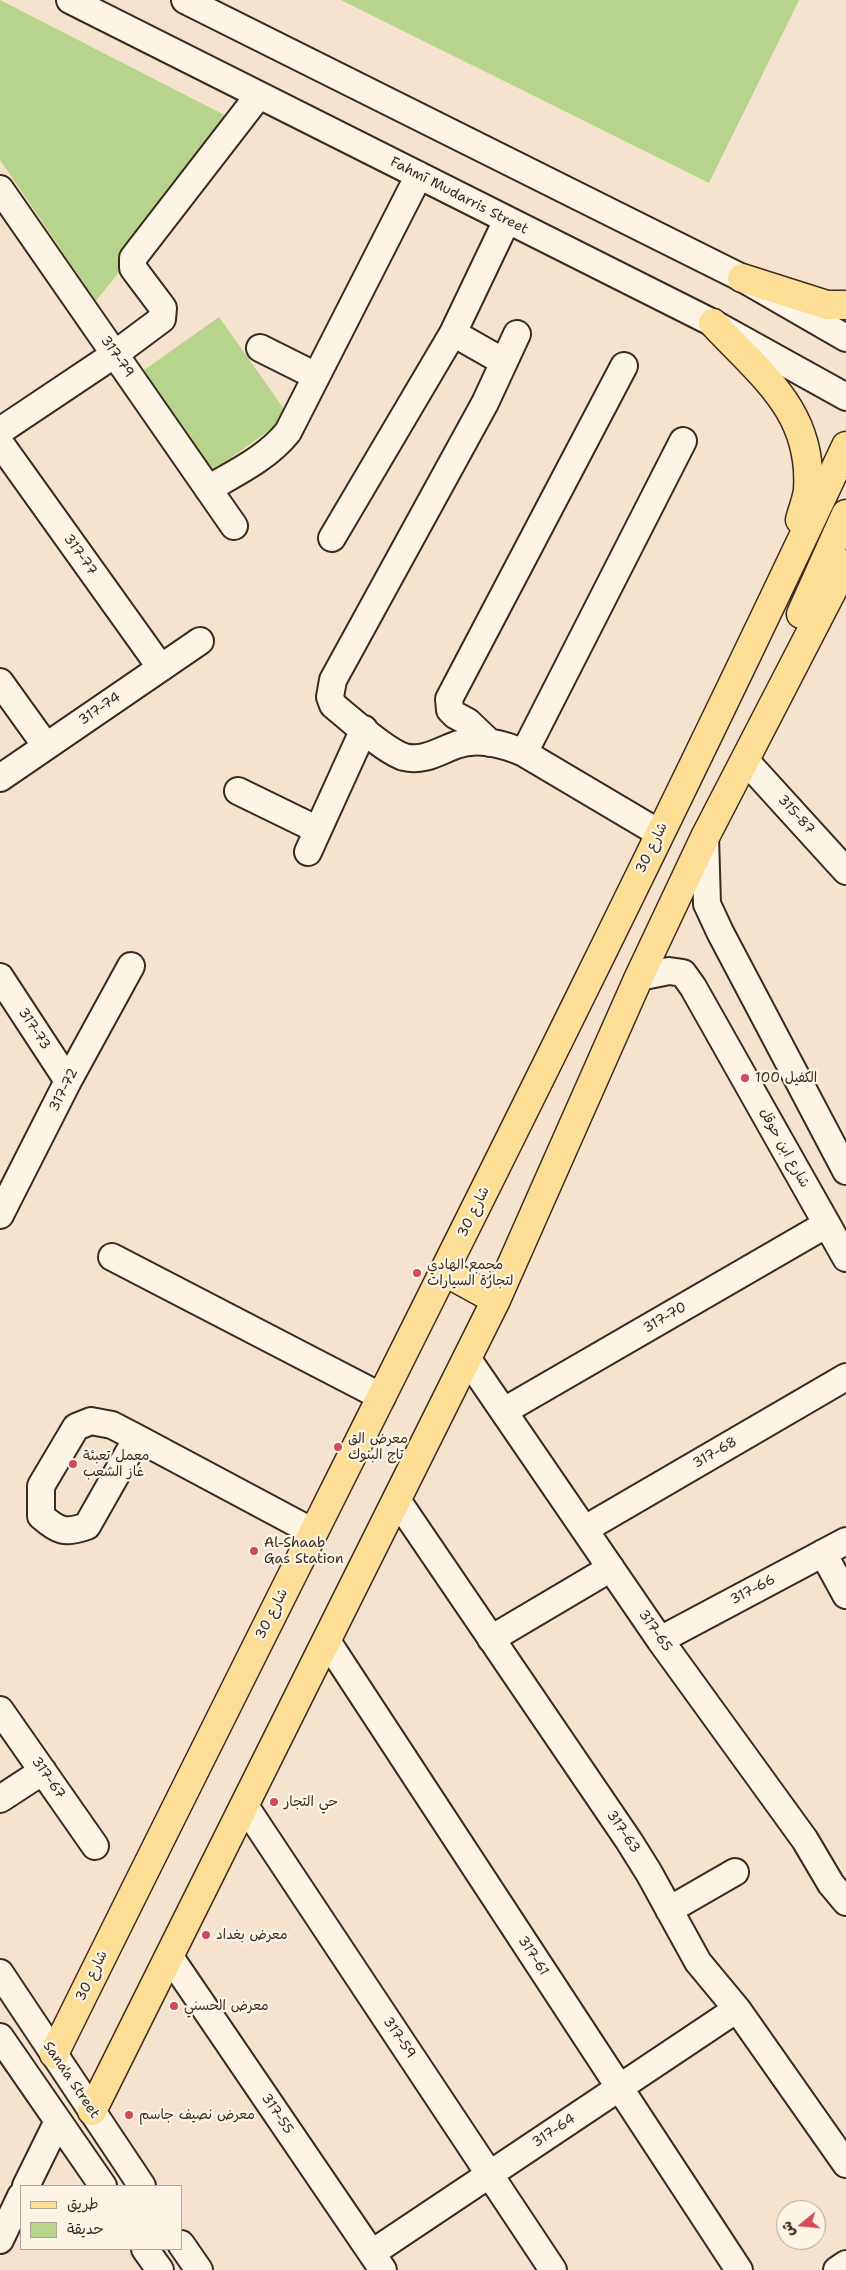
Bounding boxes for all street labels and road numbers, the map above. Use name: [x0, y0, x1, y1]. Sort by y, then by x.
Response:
street label: Fahmī Mudarris Street: [387, 154, 531, 238]
street label: 317-79: [97, 333, 137, 381]
street label: 317-77: [60, 531, 100, 579]
street label: 317-74: [76, 689, 124, 729]
street label: 315-87: [774, 792, 818, 838]
street label: شارع 30: [633, 820, 671, 876]
street label: 317-73: [14, 1005, 54, 1053]
street label: 317-72: [46, 1066, 82, 1114]
street label: شارع ابن حوقل: [755, 1105, 813, 1191]
street label: شارع 30: [455, 1184, 493, 1240]
street label: 317-70: [640, 1299, 690, 1337]
street label: 317-68: [690, 1434, 740, 1472]
street label: 317-66: [728, 1571, 778, 1609]
street label: شارع 30: [252, 1586, 292, 1642]
street label: 317-65: [635, 1607, 675, 1655]
street label: 317-67: [28, 1754, 68, 1802]
street label: 317-63: [603, 1807, 643, 1857]
street label: 317-61: [514, 1933, 552, 1979]
street label: شارع 30: [73, 1948, 111, 2004]
street label: 317-59: [379, 2014, 419, 2062]
street label: Sana'a Street: [39, 2038, 103, 2122]
street label: 317-55: [257, 2091, 297, 2137]
street label: 317-64: [529, 2111, 579, 2151]

